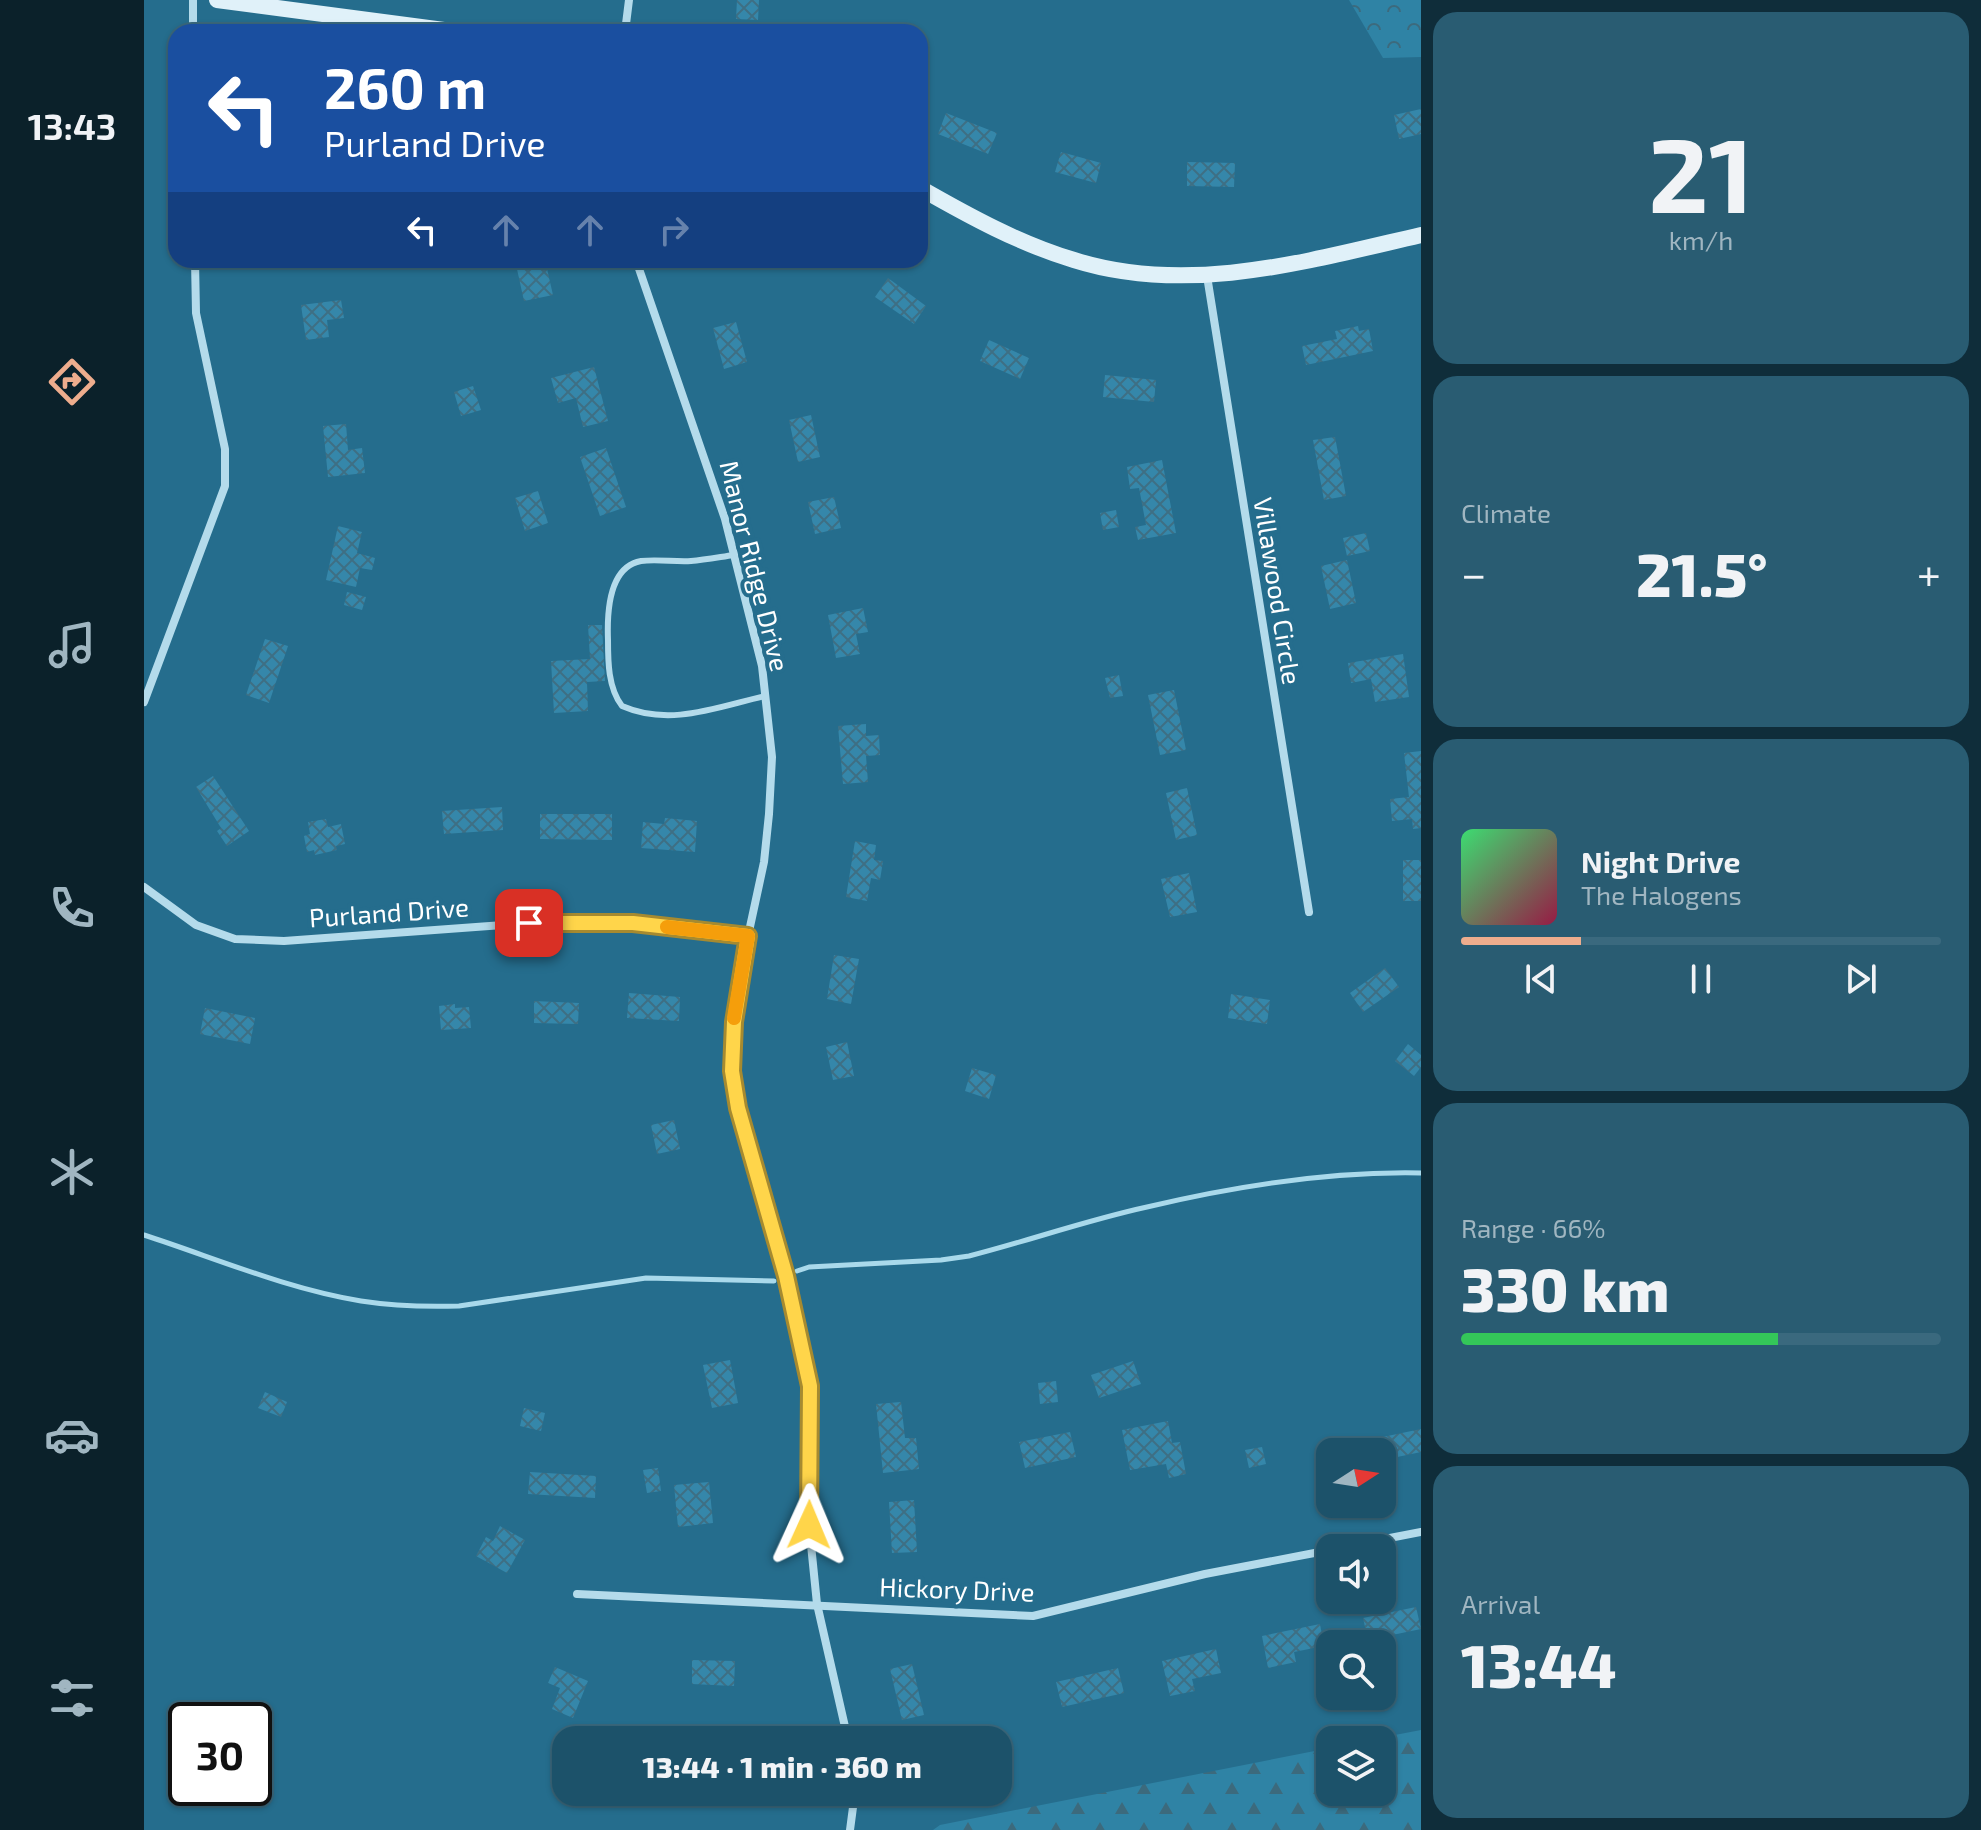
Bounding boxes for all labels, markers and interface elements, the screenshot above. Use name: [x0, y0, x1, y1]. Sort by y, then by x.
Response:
text: 260 m: [324, 53, 486, 120]
icon: left: [192, 56, 296, 160]
text: 13:43: [28, 104, 116, 147]
text: 21: [1648, 109, 1754, 234]
text: Purland Drive: [324, 121, 546, 164]
icon: left: [400, 208, 444, 252]
icon: ahead: [484, 208, 528, 252]
icon: ahead: [568, 208, 612, 252]
icon: right: [652, 208, 696, 252]
text: km/h: [1669, 224, 1733, 255]
icon: directions: [44, 354, 100, 410]
street label: Manor Ridge Drive: [714, 457, 797, 674]
street label: Villawood Circle: [1248, 495, 1309, 687]
text: Climate: [1461, 497, 1551, 528]
text: 21.5°: [1636, 537, 1767, 609]
text: −: [1461, 546, 1487, 599]
text: +: [1917, 546, 1941, 599]
icon: music: [44, 617, 100, 673]
text: Night Drive: [1581, 843, 1740, 879]
text: The Halogens: [1581, 879, 1742, 910]
icon: phone: [44, 880, 100, 936]
pin: [495, 889, 563, 957]
street label: Purland Drive: [308, 890, 470, 933]
icon: arrive: [507, 901, 551, 945]
icon: previous: [1519, 957, 1563, 1001]
icon: pause: [1679, 957, 1723, 1001]
icon: next: [1839, 957, 1883, 1001]
icon: climate: [44, 1144, 100, 1200]
text: Range · 66%: [1461, 1212, 1606, 1243]
text: 330 km: [1461, 1252, 1669, 1324]
icon: car: [44, 1407, 100, 1463]
north arrow: [1316, 1438, 1396, 1518]
map controls: [1316, 1438, 1396, 1806]
position arrow: [767, 1483, 851, 1567]
button: sound: [1316, 1534, 1396, 1614]
street label: Hickory Drive: [879, 1570, 1035, 1607]
text: Arrival: [1461, 1588, 1540, 1619]
text: 13:44: [1461, 1628, 1616, 1700]
button: search: [1316, 1630, 1396, 1710]
icon: filters: [44, 1670, 100, 1726]
speed limit sign: 30: [168, 1702, 272, 1806]
button: layers: [1316, 1726, 1396, 1806]
text: 13:44 · 1 min · 360 m: [642, 1748, 922, 1784]

